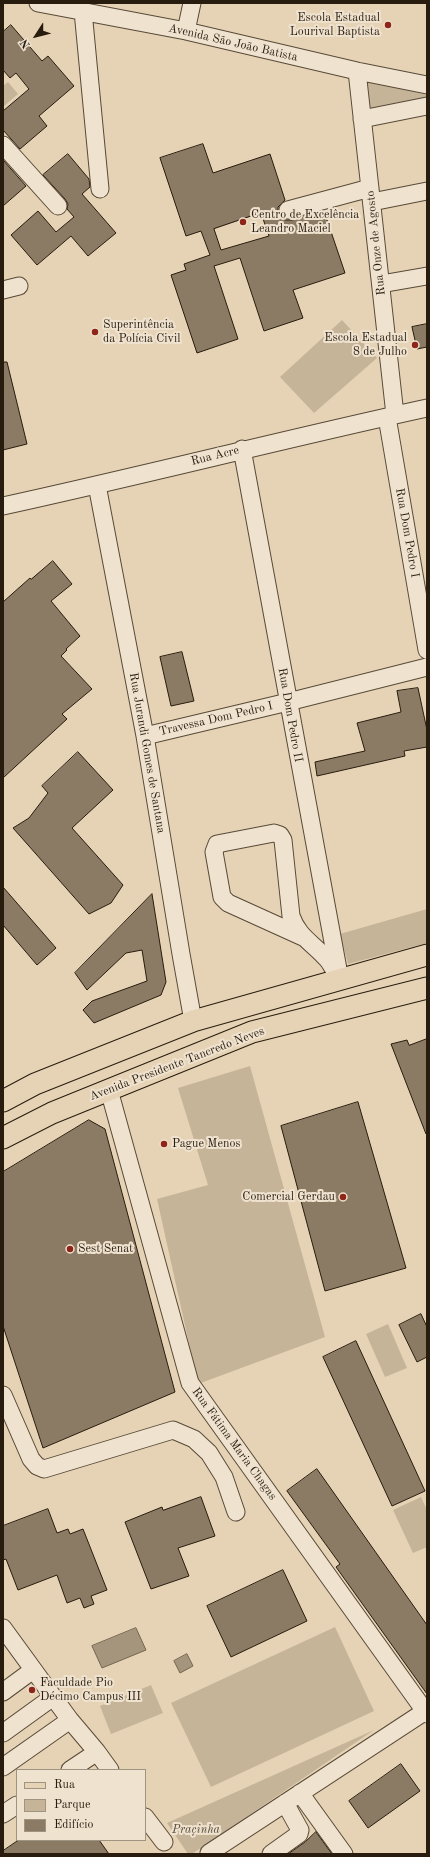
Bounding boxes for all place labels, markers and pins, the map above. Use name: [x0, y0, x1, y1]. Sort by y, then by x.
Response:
place label: Escola Estadual Lourival Baptista: [290, 11, 380, 39]
marker: Escola Estadual Lourival Baptista: [383, 20, 393, 30]
place label: Centro de Excelência Leandro Maciel: [251, 208, 359, 236]
marker: Centro de Excelência Leandro Maciel: [238, 217, 248, 227]
place label: Superintência da Polícia Civil: [103, 318, 180, 346]
marker: Superintência da Polícia Civil: [90, 327, 100, 337]
place label: Escola Estadual 8 de Julho: [324, 331, 407, 359]
marker: Escola Estadual 8 de Julho: [410, 340, 420, 350]
place label: Pague Menos: [172, 1137, 241, 1151]
marker: Pague Menos: [159, 1139, 169, 1149]
place label: Comercial Gerdau: [242, 1190, 335, 1204]
marker: Comercial Gerdau: [338, 1192, 348, 1202]
place label: Sest Senat: [78, 1242, 133, 1256]
marker: Sest Senat: [65, 1244, 75, 1254]
place label: Faculdade Pio Décimo Campus III: [40, 1676, 141, 1704]
marker: Faculdade Pio Décimo Campus III: [27, 1685, 37, 1695]

